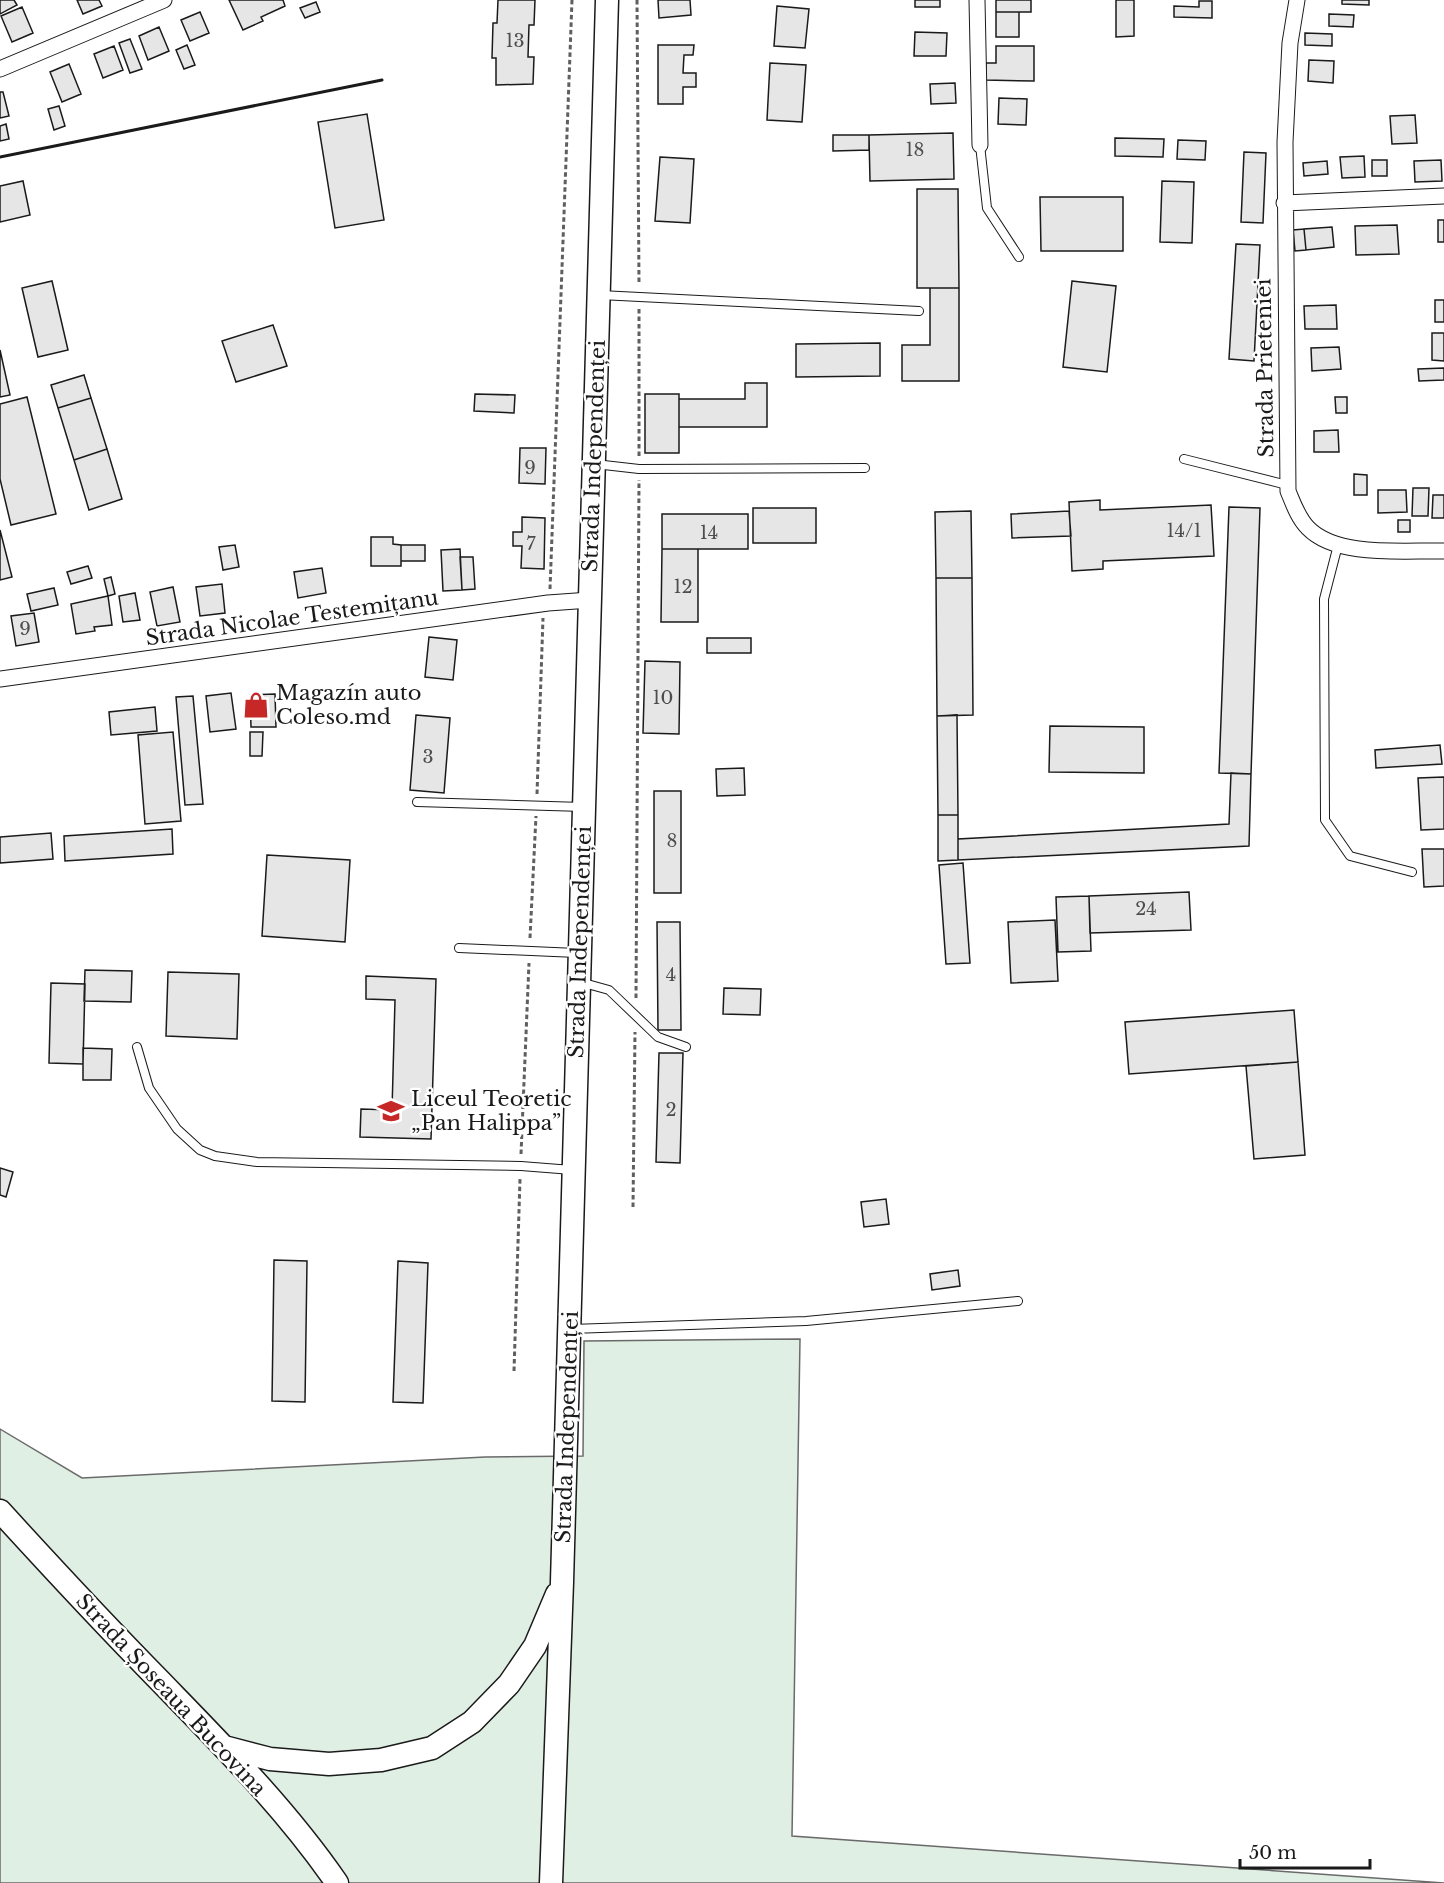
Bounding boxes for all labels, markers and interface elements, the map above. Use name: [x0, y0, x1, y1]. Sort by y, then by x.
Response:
house number: 13: [505, 30, 525, 52]
house number: 18: [906, 139, 924, 161]
street label: Strada Prieteniei: [1250, 278, 1280, 458]
street label: Strada Independenței: [577, 339, 611, 573]
house number: 9: [524, 457, 536, 479]
house number: 14/1: [1167, 520, 1201, 542]
house number: 14: [700, 522, 718, 544]
house number: 7: [526, 533, 536, 555]
house number: 12: [673, 576, 693, 598]
street label: Strada Nicolae Testemițanu: [144, 585, 440, 651]
house number: 9: [19, 618, 31, 640]
place label: Magazín auto Coleso.md: [276, 680, 421, 730]
house number: 10: [653, 687, 673, 709]
shop icon: Magazín auto Coleso.md: [241, 690, 271, 720]
house number: 3: [422, 746, 434, 768]
street label: Strada Independenței: [563, 825, 597, 1059]
house number: 8: [667, 830, 677, 852]
house number: 24: [1135, 898, 1157, 920]
house number: 4: [666, 964, 676, 986]
place label: Liceul Teoretic „Pan Halippa”: [411, 1086, 572, 1136]
school or university icon: Liceul Teoretic „Pan Halippa”: [376, 1096, 406, 1126]
house number: 2: [665, 1099, 677, 1121]
street label: Strada Independenței: [550, 1310, 584, 1544]
street label: Strada Șoseaua Bucovina: [70, 1588, 272, 1802]
scale bar: [1240, 1832, 1370, 1870]
text: 50 m: [1249, 1842, 1297, 1864]

